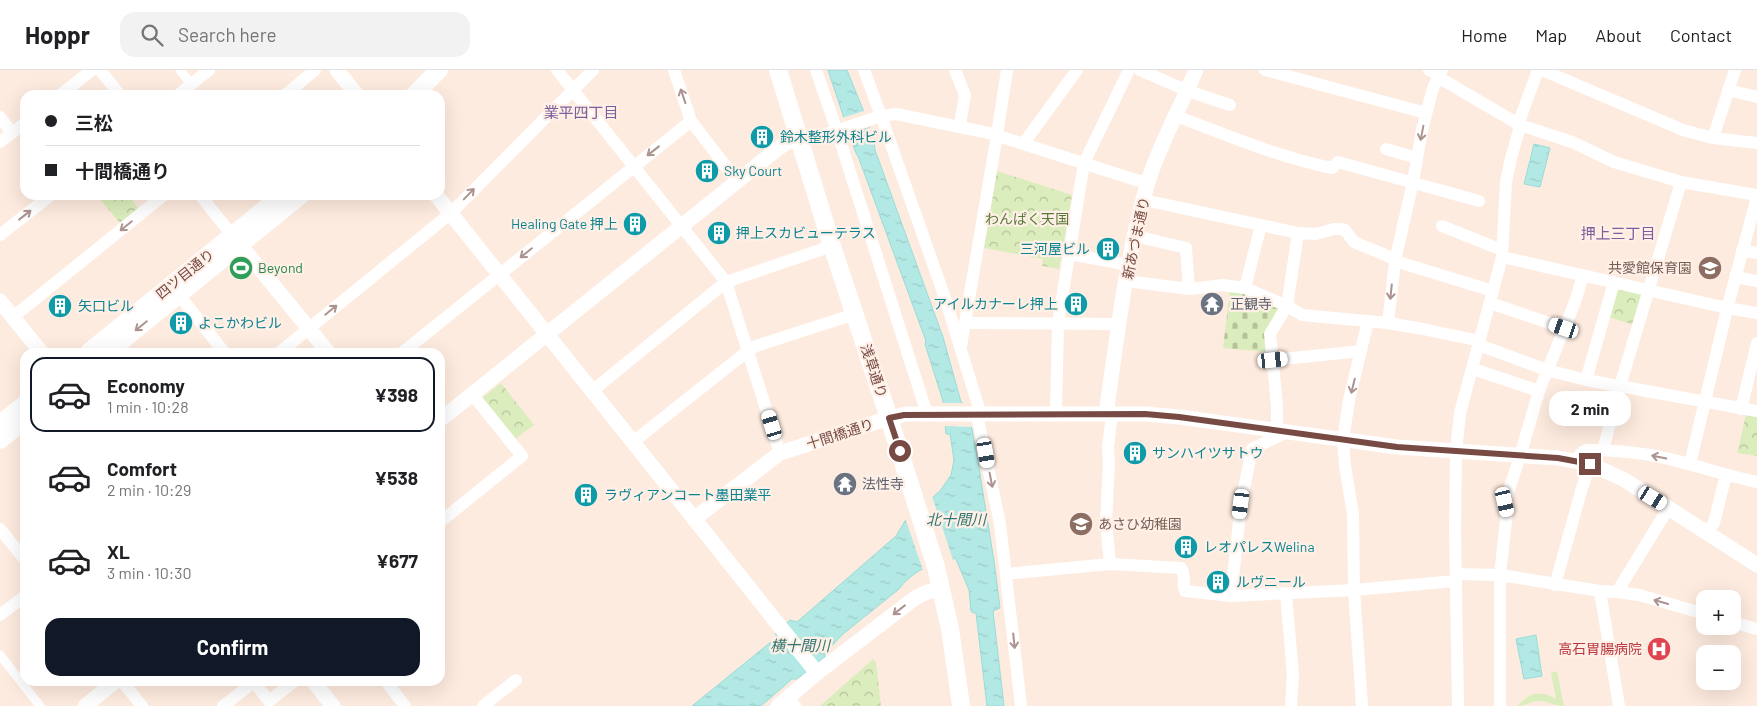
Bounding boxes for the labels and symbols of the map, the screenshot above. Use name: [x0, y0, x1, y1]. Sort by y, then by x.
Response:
one-way arrow: [677, 88, 687, 104]
district label: 業平四丁目: [543, 103, 619, 121]
building icon: 鈴木整形外科ビル: [749, 124, 775, 150]
one-way arrow: [1417, 124, 1426, 140]
place label: 鈴木整形外科ビル: [780, 128, 892, 145]
one-way arrow: [647, 146, 660, 157]
building icon: Sky Court: [694, 158, 720, 184]
place label: Sky Court: [724, 162, 782, 179]
one-way arrow: [463, 188, 475, 201]
street label: 新あづま通り: [1118, 195, 1153, 281]
one-way arrow: [18, 210, 32, 220]
park label: わんぱく天国: [985, 210, 1069, 227]
building icon: Healing Gate 押上: [622, 211, 648, 237]
place label: Healing Gate 押上: [511, 215, 618, 232]
one-way arrow: [120, 220, 133, 231]
building icon: 押上スカビューテラス: [706, 220, 732, 246]
place label: 押上スカビューテラス: [736, 224, 876, 241]
district label: 押上三丁目: [1580, 224, 1656, 242]
building icon: 三河屋ビル: [1095, 236, 1121, 262]
place label: 三河屋ビル: [1020, 240, 1090, 257]
street label: 四ツ目通り: [152, 245, 217, 302]
one-way arrow: [520, 247, 533, 258]
sports icon: Beyond: [228, 255, 254, 281]
school or university icon: 共愛館保育園: [1697, 255, 1723, 281]
place label: Beyond: [258, 259, 303, 276]
place label: 共愛館保育園: [1608, 259, 1692, 276]
one-way arrow: [1386, 284, 1396, 300]
building icon: アイルカナーレ押上: [1063, 291, 1089, 317]
temple icon: 正観寺: [1199, 291, 1225, 317]
building icon: 矢口ビル: [47, 293, 73, 319]
place label: アイルカナーレ押上: [933, 295, 1058, 312]
place label: 正観寺: [1230, 295, 1272, 312]
place label: 矢口ビル: [78, 297, 134, 314]
one-way arrow: [325, 305, 338, 316]
building icon: よこかわビル: [168, 310, 194, 336]
place label: よこかわビル: [198, 314, 282, 331]
car: [1547, 316, 1580, 340]
one-way arrow: [135, 320, 148, 331]
street label: 浅草通り: [858, 342, 891, 400]
car: [1257, 351, 1288, 369]
one-way arrow: [1348, 377, 1357, 393]
callout: 2 min: [1549, 392, 1631, 426]
car: [760, 408, 783, 442]
street label: 十間橋通り: [804, 415, 876, 452]
car: [976, 437, 995, 469]
route start: [889, 440, 911, 462]
building icon: サンハイツサトウ: [1122, 440, 1148, 466]
place label: サンハイツサトウ: [1152, 444, 1264, 461]
one-way arrow: [1651, 452, 1667, 461]
route end: [1579, 453, 1601, 475]
temple icon: 法性寺: [832, 471, 858, 497]
one-way arrow: [986, 471, 996, 487]
place label: 法性寺: [862, 475, 904, 492]
building icon: ラヴィアンコート墨田業平: [573, 482, 599, 508]
car: [1636, 484, 1669, 512]
place label: ラヴィアンコート墨田業平: [604, 486, 771, 503]
car: [1494, 486, 1515, 518]
car: [1231, 488, 1250, 520]
water label: 北十間川: [926, 510, 988, 528]
school or university icon: あさひ幼稚園: [1068, 511, 1094, 537]
place label: あさひ幼稚園: [1098, 515, 1182, 532]
building icon: レオパレスWelina: [1173, 534, 1199, 560]
place label: レオパレスWelina: [1204, 538, 1315, 555]
building icon: ルヴニール: [1205, 569, 1231, 595]
place label: ルヴニール: [1236, 573, 1306, 590]
one-way arrow: [1654, 596, 1670, 606]
one-way arrow: [892, 605, 906, 615]
one-way arrow: [1009, 632, 1019, 648]
water label: 横十間川: [770, 636, 832, 654]
hospital icon: 高石胃腸病院: [1646, 636, 1672, 662]
place label: 高石胃腸病院: [1558, 640, 1642, 657]

